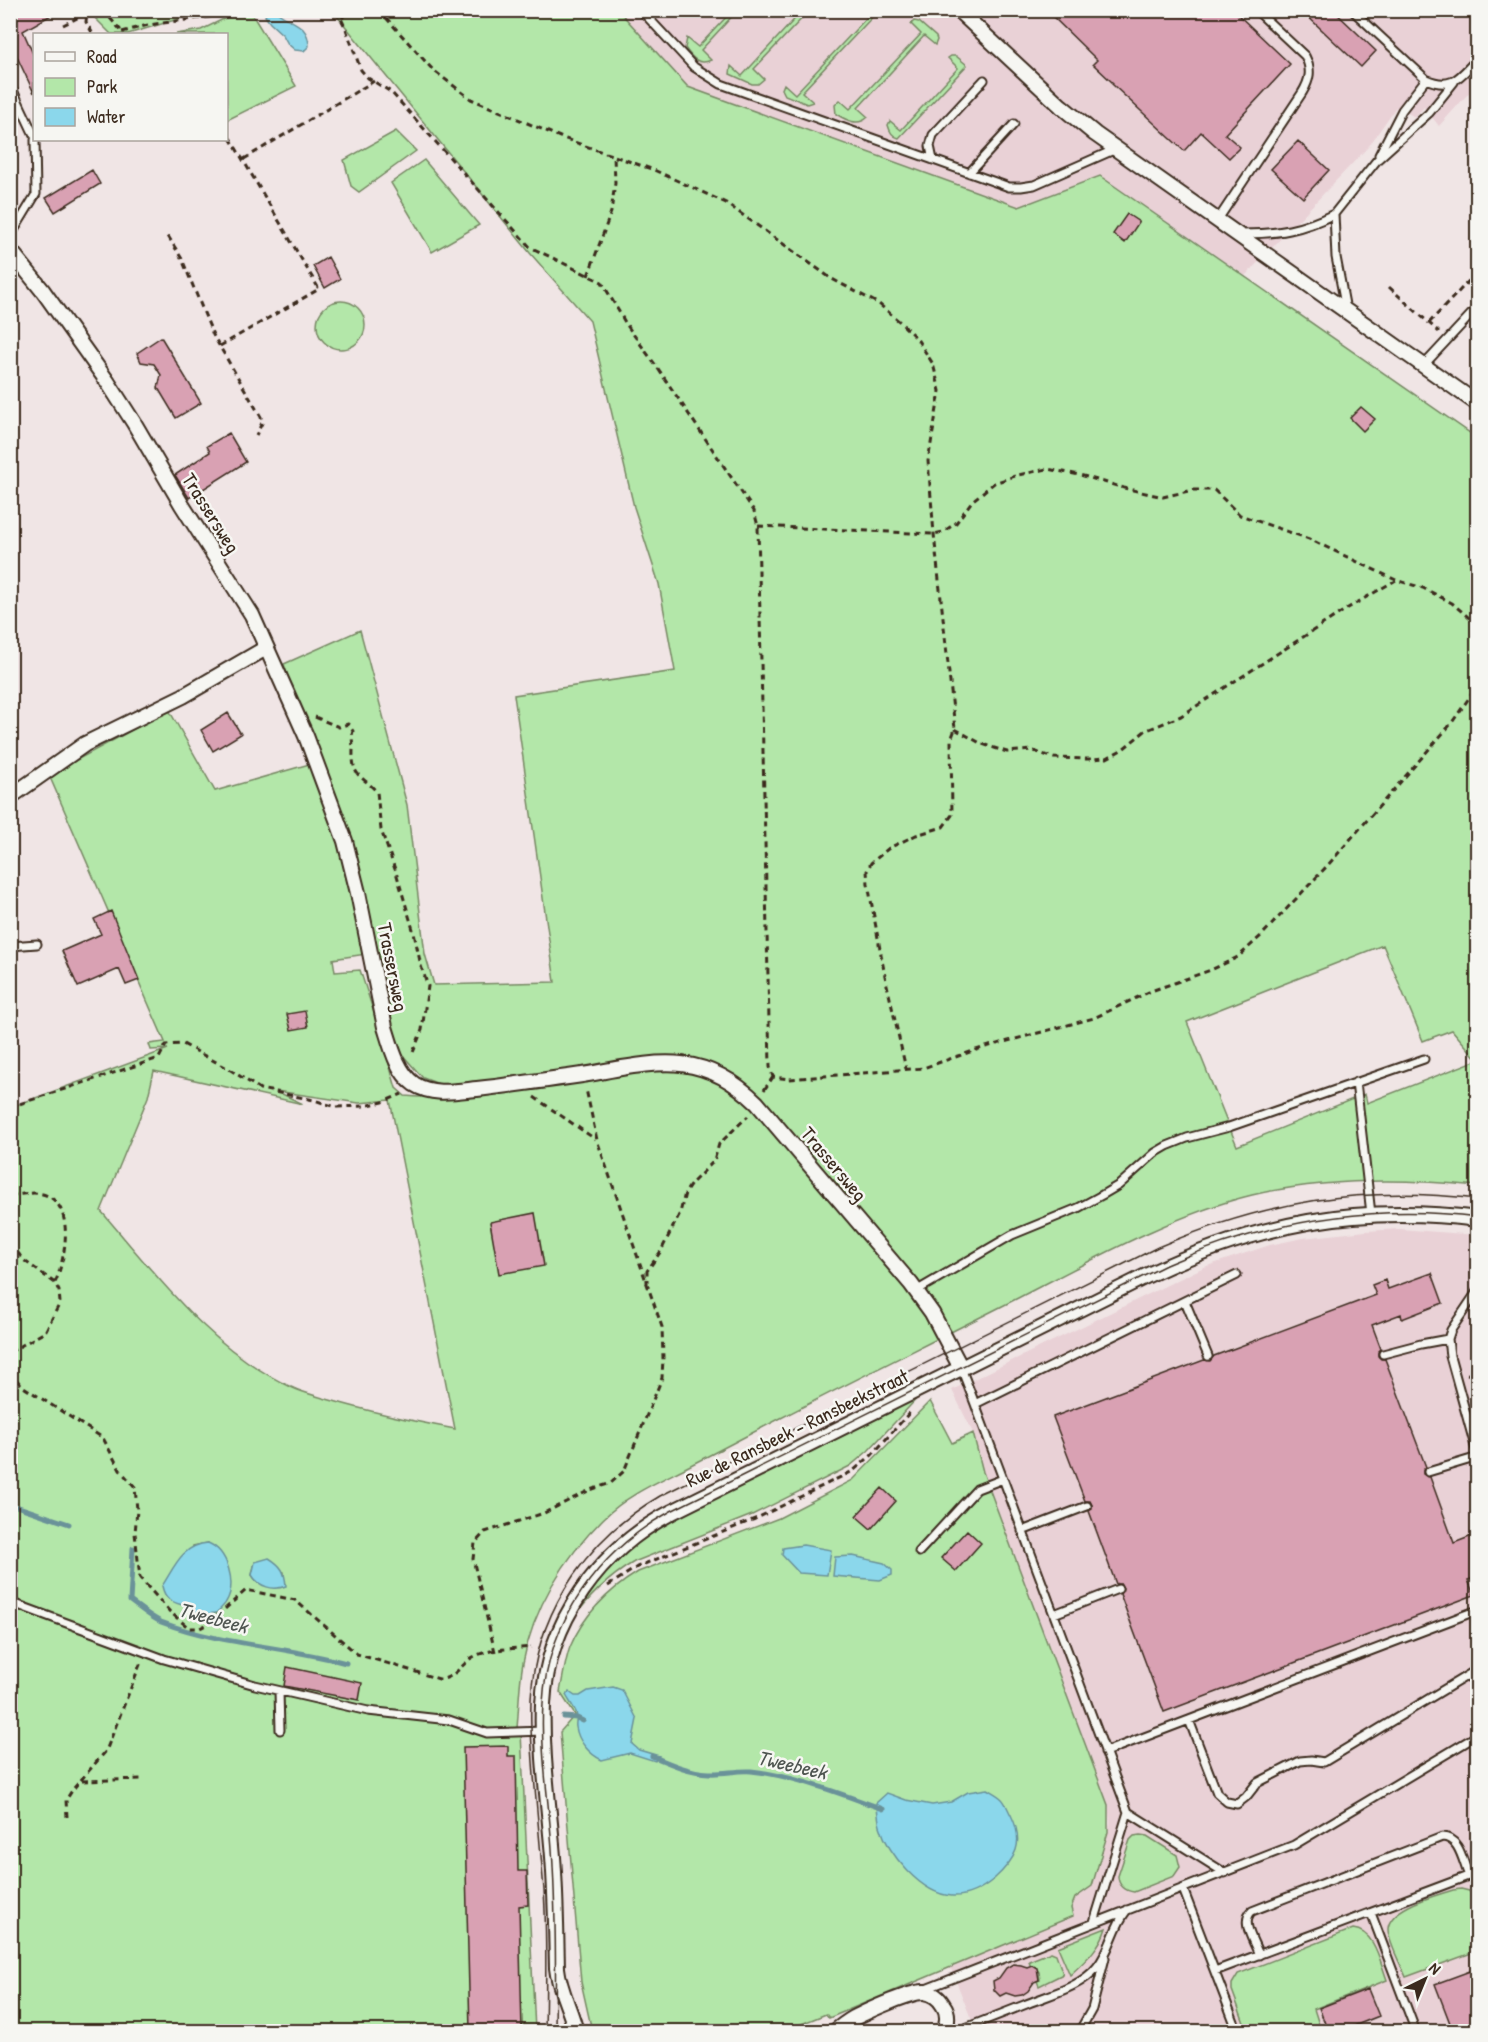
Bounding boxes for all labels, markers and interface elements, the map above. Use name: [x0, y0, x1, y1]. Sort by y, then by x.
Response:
legend: [33, 33, 228, 141]
text: Road: [87, 44, 117, 69]
text: Park: [87, 74, 118, 99]
text: Water: [87, 104, 125, 129]
street label: Trassersweg: [176, 468, 247, 558]
street label: Trassersweg: [372, 920, 415, 1014]
street label: Trassersweg: [795, 1121, 874, 1207]
street label: Rue de Ransbeek - Ransbeekstraat: [681, 1361, 914, 1493]
water label: Tweebeek: [175, 1594, 253, 1641]
water label: Tweebeek: [755, 1742, 832, 1787]
north arrow: [1395, 1949, 1455, 2009]
text: N: [1425, 1957, 1446, 1979]

